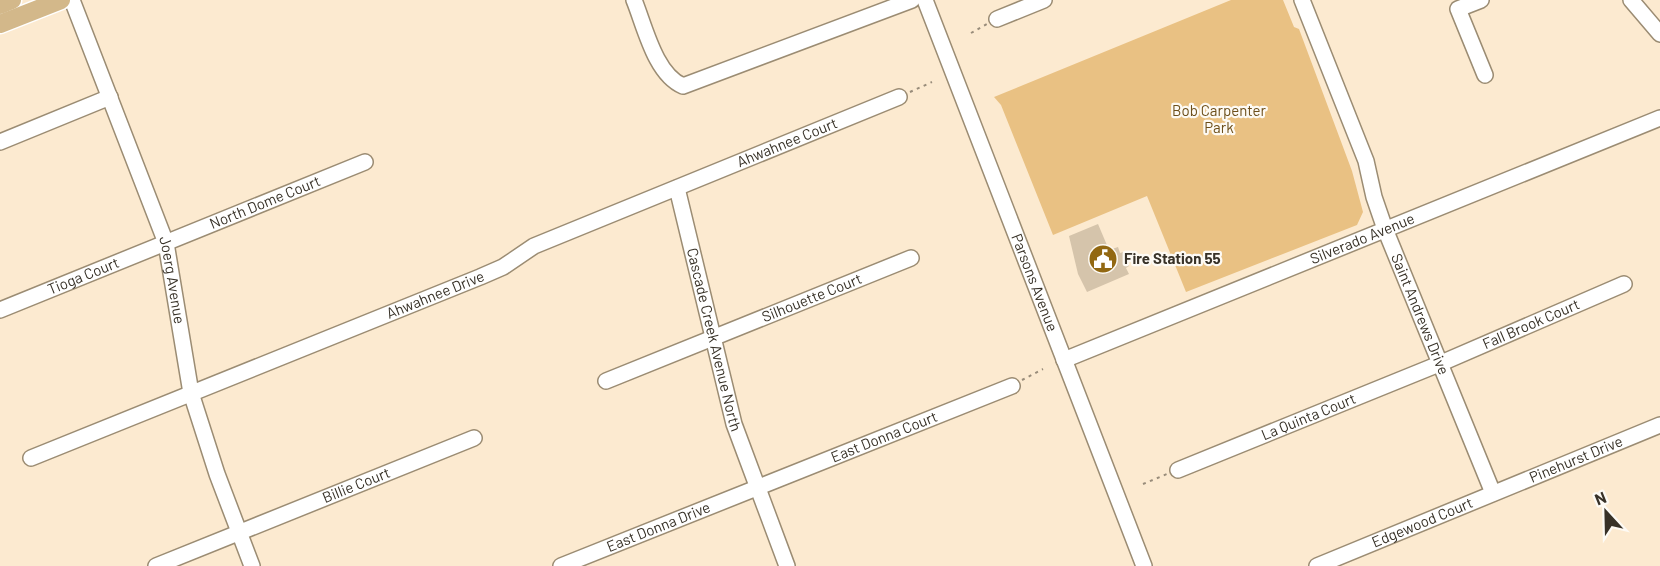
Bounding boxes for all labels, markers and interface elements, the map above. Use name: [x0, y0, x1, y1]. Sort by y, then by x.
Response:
park label: Bob Carpenter Park: [1172, 101, 1266, 136]
street label: Ahwahnee Court: [734, 113, 840, 170]
street label: North Dome Court: [207, 171, 323, 232]
street label: Silverado Avenue: [1307, 209, 1417, 267]
street label: Parsons Avenue: [1008, 231, 1062, 334]
street label: Joerg Avenue: [156, 233, 189, 325]
public building icon: Fire Station 55: [1087, 243, 1119, 275]
street label: Cascade Creek Avenue North: [684, 246, 746, 434]
place label: Fire Station 55: [1124, 249, 1221, 267]
street label: Saint Andrews Drive: [1388, 251, 1454, 377]
street label: Tioga Court: [45, 253, 121, 298]
street label: Ahwahnee Drive: [383, 266, 487, 322]
street label: Silhouette Court: [759, 269, 864, 325]
street label: Fall Brook Court: [1479, 294, 1582, 352]
street label: La Quinta Court: [1258, 389, 1358, 443]
street label: East Donna Court: [828, 407, 940, 465]
street label: Pinehurst Drive: [1526, 431, 1625, 486]
street label: Billie Court: [320, 463, 393, 506]
north arrow: [1576, 482, 1636, 542]
text: N: [1592, 487, 1609, 508]
street label: Edgewood Court: [1369, 493, 1475, 551]
street label: East Donna Drive: [604, 497, 713, 555]

